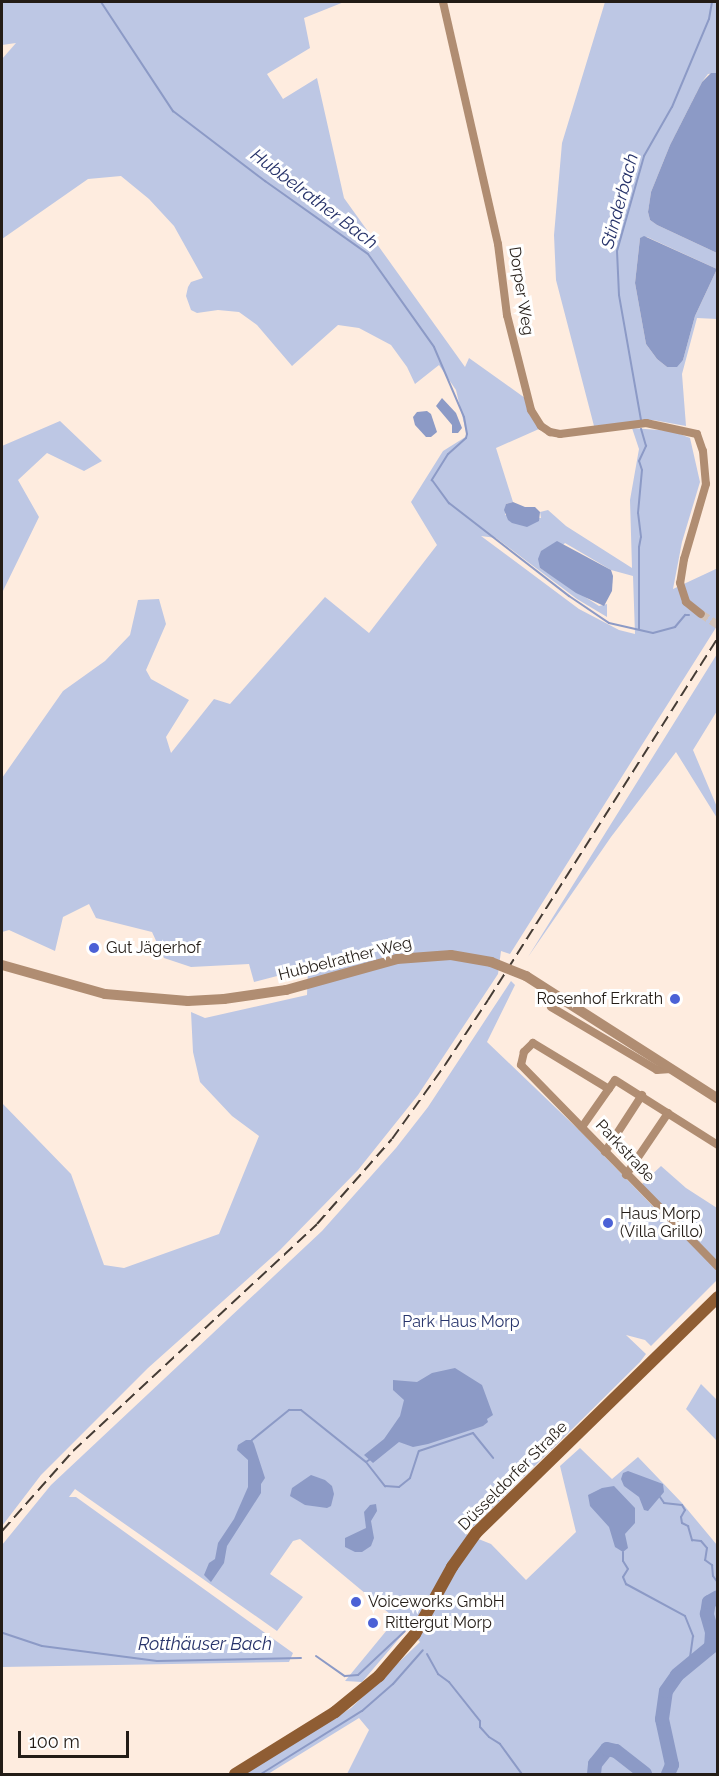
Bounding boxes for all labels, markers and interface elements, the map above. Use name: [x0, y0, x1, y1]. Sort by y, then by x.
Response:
water label: Hubbelrather Bach: [246, 144, 382, 254]
water label: Stinderbach: [597, 151, 643, 251]
street label: Dorper Weg: [504, 245, 538, 337]
street label: Hubbelrather Weg: [276, 933, 414, 985]
place label: Gut Jägerhof: [106, 938, 202, 958]
marker: Gut Jägerhof: [87, 941, 101, 955]
place label: Rosenhof Erkrath: [536, 989, 663, 1009]
marker: Rosenhof Erkrath: [668, 992, 682, 1006]
street label: Parkstraße: [591, 1116, 659, 1186]
place label: Haus Morp (Villa Grillo): [620, 1204, 703, 1242]
marker: Haus Morp (Villa Grillo): [601, 1216, 615, 1230]
park label: Park Haus Morp: [402, 1312, 520, 1332]
street label: Düsseldorfer Straße: [454, 1417, 572, 1535]
place label: Voiceworks GmbH: [368, 1592, 505, 1612]
marker: Voiceworks GmbH: [349, 1595, 363, 1609]
place label: Rittergut Morp: [385, 1613, 492, 1633]
marker: Rittergut Morp: [366, 1616, 380, 1630]
water label: Rotthäuser Bach: [138, 1633, 272, 1655]
scale bar: [21, 1719, 132, 1757]
text: 100 m: [29, 1731, 80, 1752]

